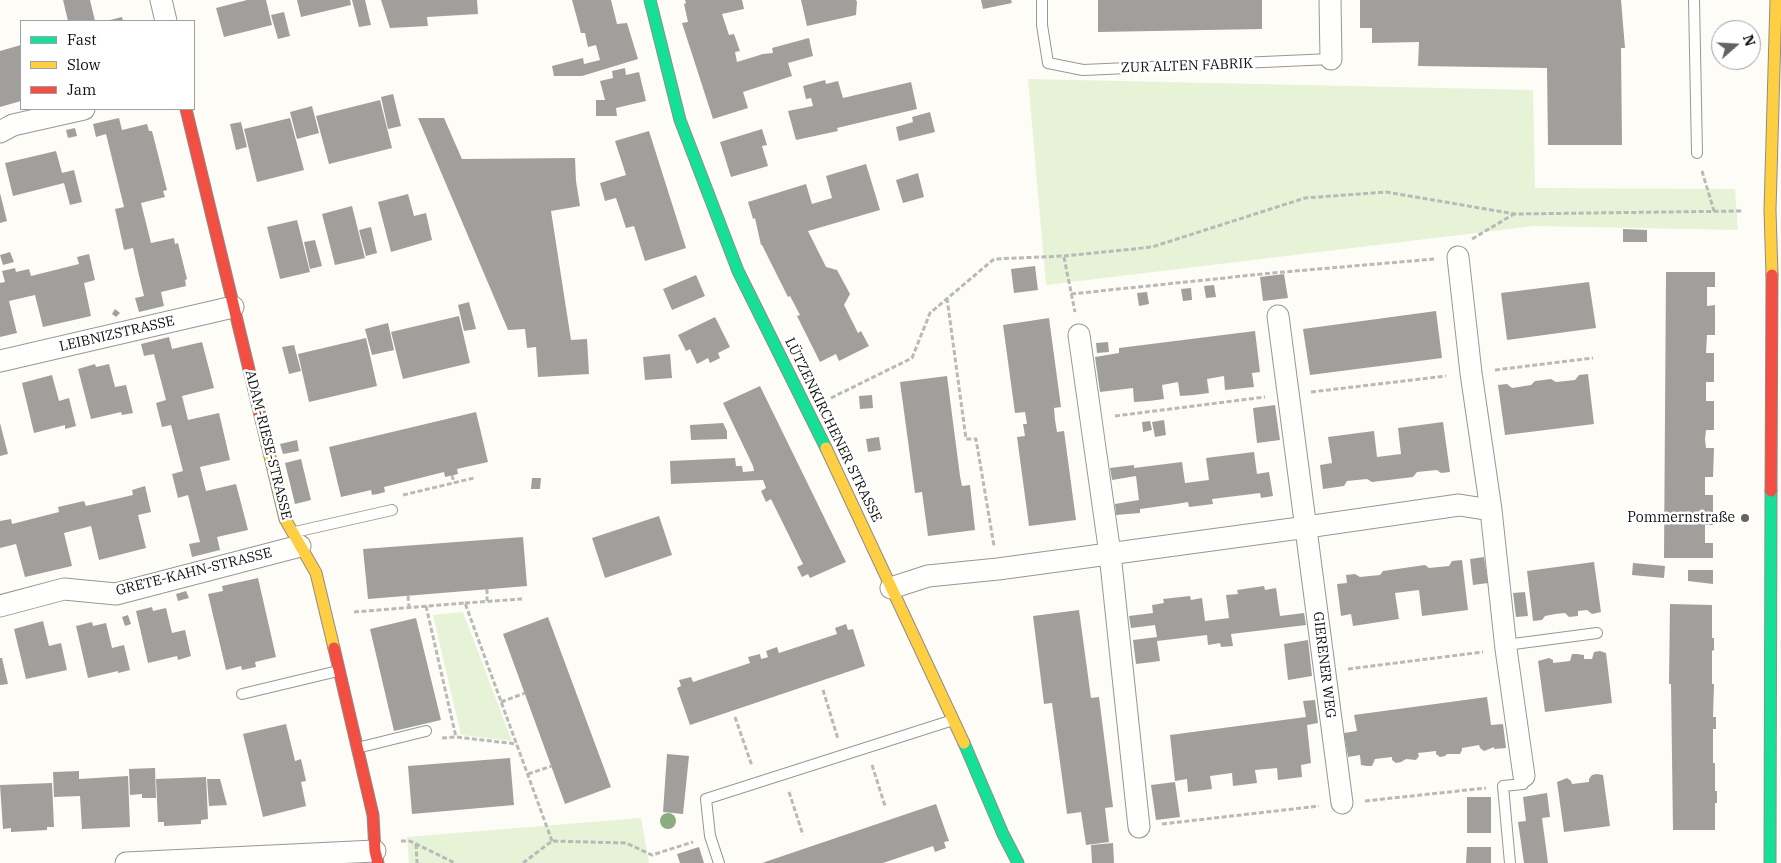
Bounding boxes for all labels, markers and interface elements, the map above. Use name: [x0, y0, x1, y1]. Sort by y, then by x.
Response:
legend: [20, 20, 195, 110]
north arrow: [1711, 20, 1761, 70]
text: Fast: [67, 30, 97, 49]
text: N: [1739, 32, 1760, 49]
text: Slow: [67, 55, 100, 74]
street label: ZUR ALTEN FABRIK: [1121, 55, 1253, 77]
text: Jam: [67, 80, 96, 99]
street label: LEIBNIZSTRASSE: [58, 313, 176, 355]
street label: LÜTZENKIRCHENER STRASSE: [781, 335, 885, 525]
street label: ADAM-RIESE-STRASSE: [241, 368, 295, 522]
place label: Pommernstraße: [1627, 510, 1735, 526]
marker: Pommernstraße: [1739, 512, 1751, 524]
street label: GRETE-KAHN-STRASSE: [114, 544, 274, 600]
street label: GIERENER WEG: [1309, 611, 1339, 719]

